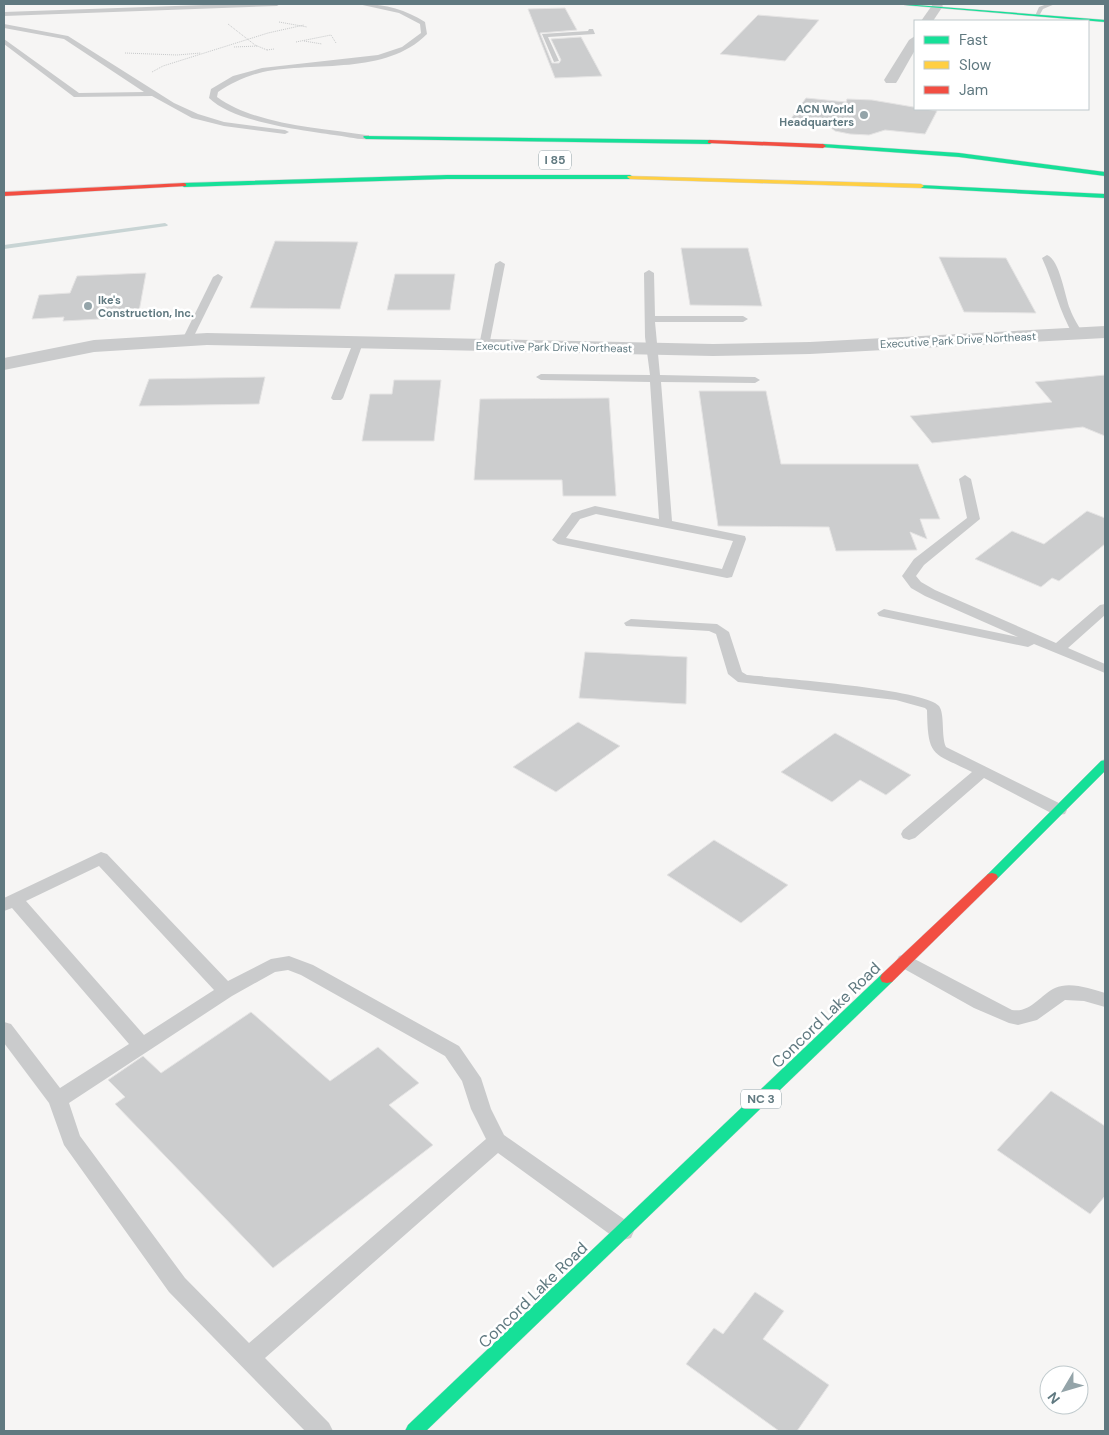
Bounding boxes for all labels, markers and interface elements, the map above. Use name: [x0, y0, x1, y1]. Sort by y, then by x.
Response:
legend: [914, 20, 1089, 110]
text: Fast: [959, 30, 988, 50]
text: Slow: [959, 55, 992, 75]
text: Jam: [959, 80, 988, 100]
place label: ACN World Headquarters: [779, 102, 854, 129]
marker: ACN World Headquarters: [858, 109, 870, 121]
road number: I 85: [539, 150, 571, 170]
place label: Ike's Construction, Inc.: [98, 293, 194, 320]
marker: Ike's Construction, Inc.: [82, 300, 94, 312]
street label: Executive Park Drive Northeast: [880, 329, 1036, 351]
street label: Executive Park Drive Northeast: [476, 339, 632, 355]
street label: Concord Lake Road: [767, 957, 885, 1073]
road number: NC 3: [741, 1090, 781, 1108]
street label: Concord Lake Road: [474, 1237, 592, 1353]
north arrow: [1039, 1365, 1089, 1415]
text: N: [1044, 1388, 1064, 1408]

